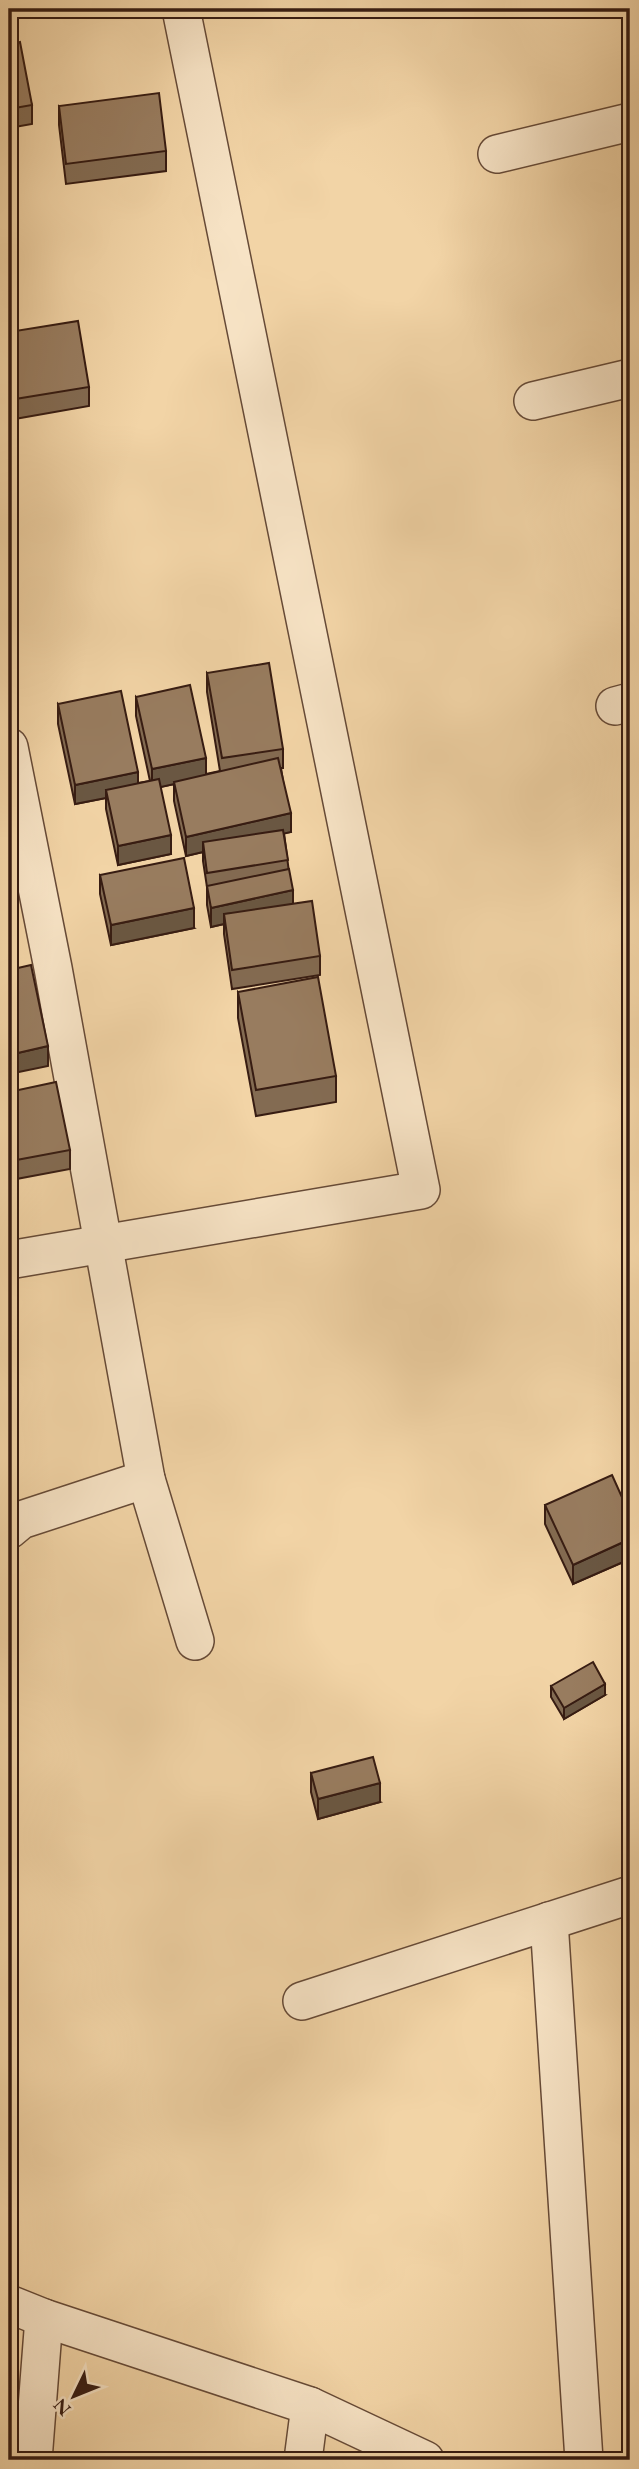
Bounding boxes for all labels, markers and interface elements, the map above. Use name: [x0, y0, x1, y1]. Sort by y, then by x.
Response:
north arrow: [38, 2360, 108, 2430]
text: N: [47, 2393, 76, 2421]

